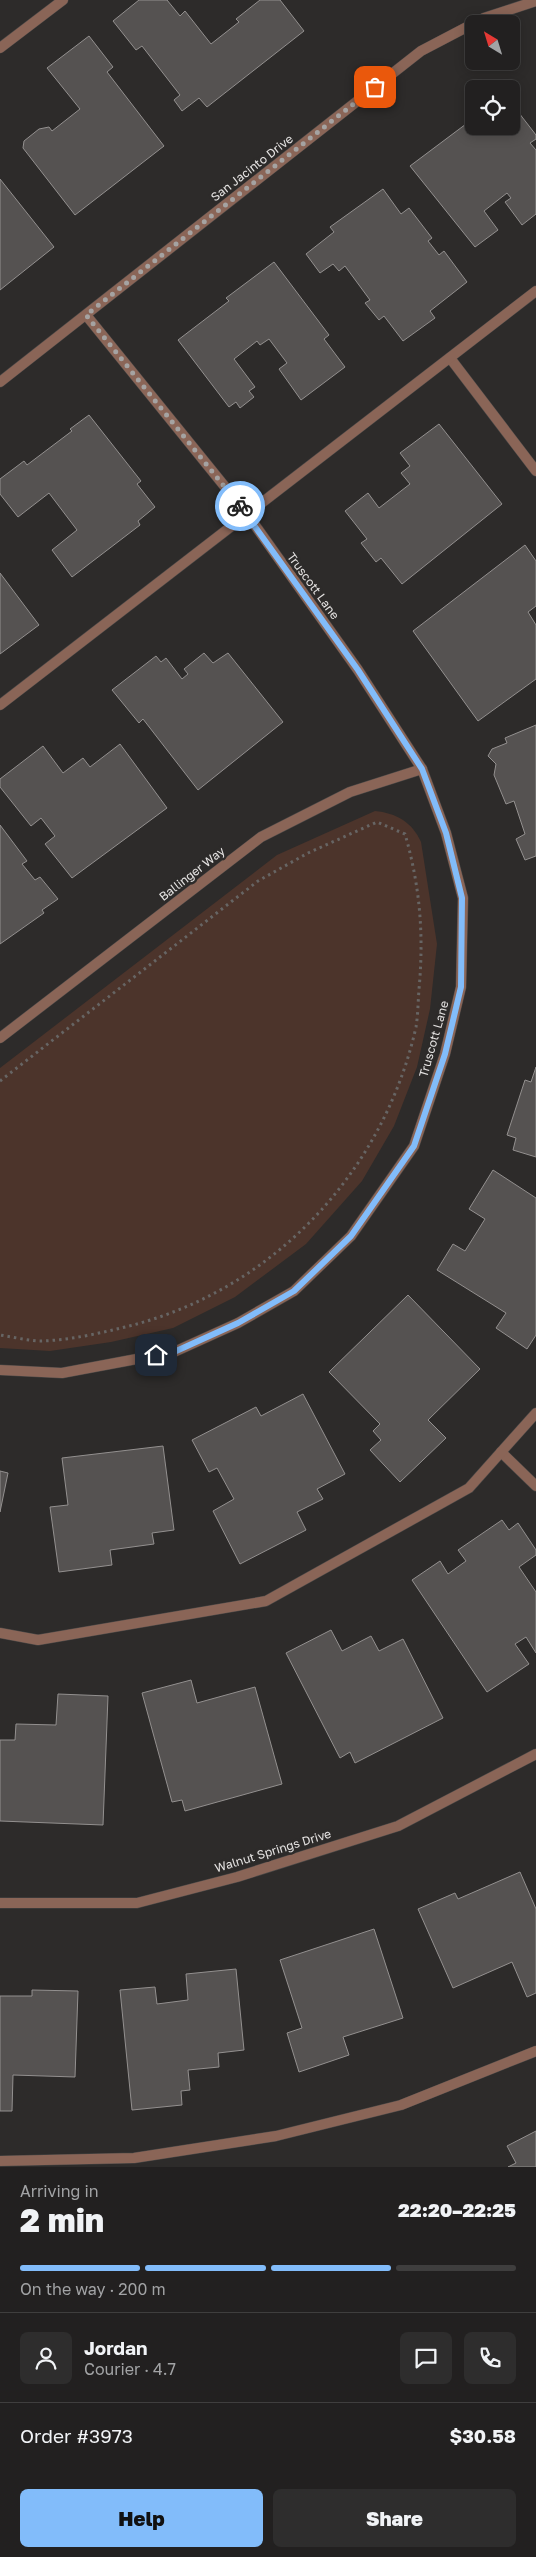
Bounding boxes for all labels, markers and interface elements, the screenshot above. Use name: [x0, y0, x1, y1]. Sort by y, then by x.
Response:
north arrow: [465, 15, 520, 70]
map controls: [465, 15, 520, 135]
pin: [354, 66, 396, 108]
icon: bag: [361, 73, 389, 101]
button: locate: [465, 80, 520, 135]
street label: San Jacinto Drive: [208, 131, 296, 204]
courier: [215, 481, 265, 531]
icon: bike: [226, 492, 254, 520]
street label: Truscott Lane: [284, 549, 343, 622]
street label: Ballinger Way: [156, 843, 228, 904]
street label: Truscott Lane: [415, 999, 452, 1079]
pin: [135, 1334, 177, 1376]
icon: home: [142, 1341, 170, 1369]
street label: Walnut Springs Drive: [213, 1826, 333, 1875]
text: Arriving in: [20, 2181, 99, 2201]
text: 22:20–22:25: [398, 2198, 516, 2221]
text: 2 min: [20, 2201, 104, 2239]
text: On the way · 200 m: [20, 2279, 166, 2299]
button: person: [20, 2332, 72, 2384]
button: chat: [400, 2332, 452, 2384]
button: phone: [464, 2332, 516, 2384]
text: Jordan: [84, 2336, 148, 2359]
text: Courier · 4.7: [84, 2359, 176, 2379]
text: Order #3973: [20, 2424, 133, 2447]
text: $30.58: [449, 2424, 516, 2447]
button: Help: [20, 2489, 263, 2547]
button: Share: [273, 2489, 516, 2547]

